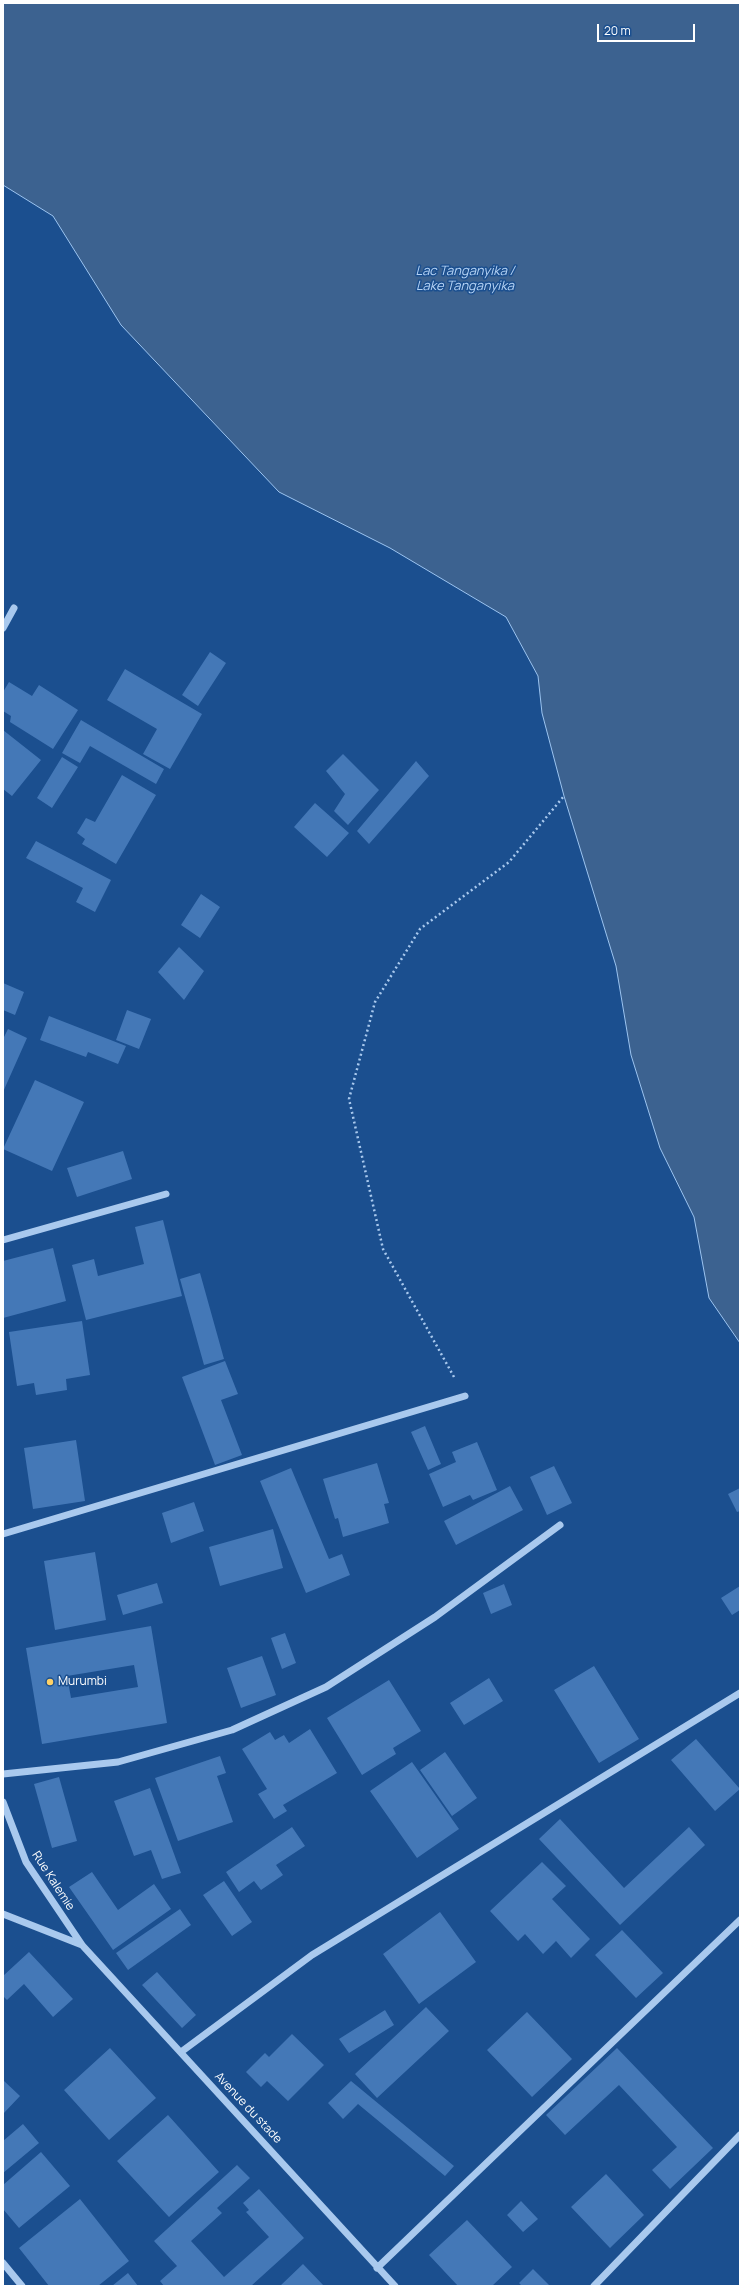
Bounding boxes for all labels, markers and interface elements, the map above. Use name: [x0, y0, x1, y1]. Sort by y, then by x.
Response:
scale bar: [599, 16, 697, 42]
text: 20 m: [604, 22, 631, 39]
water label: Lac Tanganyika / Lake Tanganyika: [415, 263, 515, 294]
place label: Murumbi: [58, 1675, 107, 1689]
marker: Murumbi: [45, 1677, 55, 1687]
street label: Rue Kalemie: [29, 1849, 77, 1913]
street label: Avenue du stade: [211, 2069, 285, 2147]

